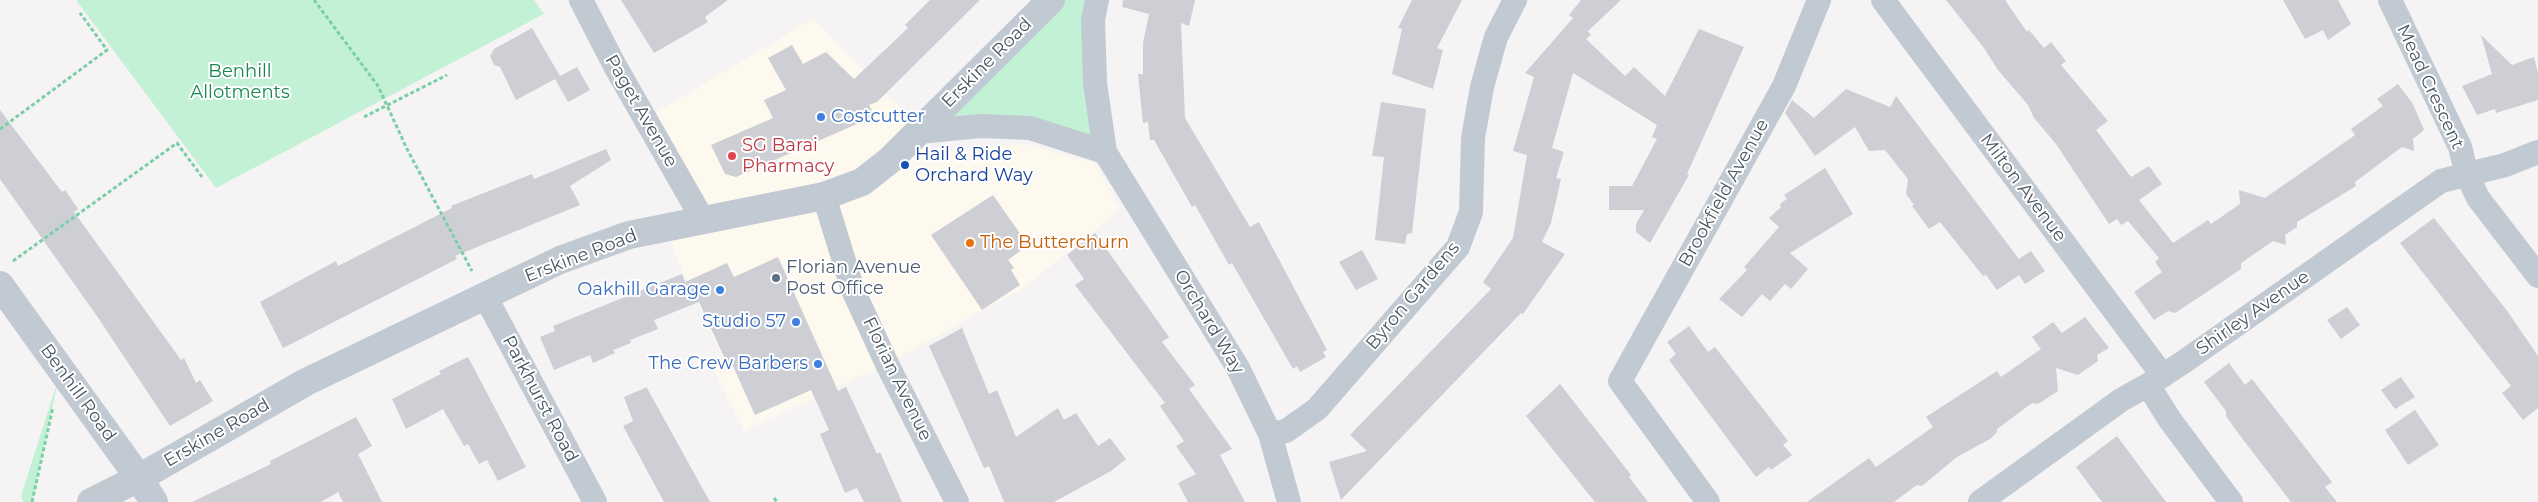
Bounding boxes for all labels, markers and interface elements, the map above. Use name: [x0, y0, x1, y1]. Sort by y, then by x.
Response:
street label: Erskine Road: [937, 13, 1037, 113]
street label: Mead Crescent: [2392, 21, 2468, 153]
street label: Paget Avenue: [600, 51, 682, 171]
park label: Benhill Allotments: [190, 61, 290, 104]
place label: Costcutter: [831, 106, 925, 128]
marker: Costcutter: [815, 111, 827, 123]
street label: Brookfield Avenue: [1674, 115, 1774, 271]
street label: Milton Avenue: [1975, 130, 2071, 246]
place label: SG Barai Pharmacy: [742, 135, 834, 178]
place label: Hail & Ride Orchard Way: [915, 144, 1033, 186]
marker: SG Barai Pharmacy: [726, 150, 738, 162]
marker: Hail & Ride Orchard Way: [899, 159, 911, 171]
street label: Erskine Road: [522, 225, 640, 287]
place label: The Butterchurn: [980, 232, 1129, 254]
marker: The Butterchurn: [964, 237, 976, 249]
street label: Byron Gardens: [1362, 238, 1464, 354]
place label: Florian Avenue Post Office: [786, 257, 921, 300]
street label: Orchard Way: [1169, 266, 1249, 378]
street label: Shirley Avenue: [2192, 266, 2314, 360]
marker: Florian Avenue Post Office: [770, 272, 782, 284]
place label: Oakhill Garage: [577, 279, 710, 301]
marker: Oakhill Garage: [714, 284, 726, 296]
place label: Studio 57: [702, 311, 786, 333]
street label: Florian Avenue: [858, 314, 936, 444]
marker: Studio 57: [790, 316, 802, 328]
street label: Parkhurst Road: [498, 332, 582, 466]
street label: Benhill Road: [35, 340, 121, 446]
place label: The Crew Barbers: [649, 353, 808, 375]
marker: The Crew Barbers: [812, 358, 824, 370]
street label: Erskine Road: [160, 394, 274, 472]

